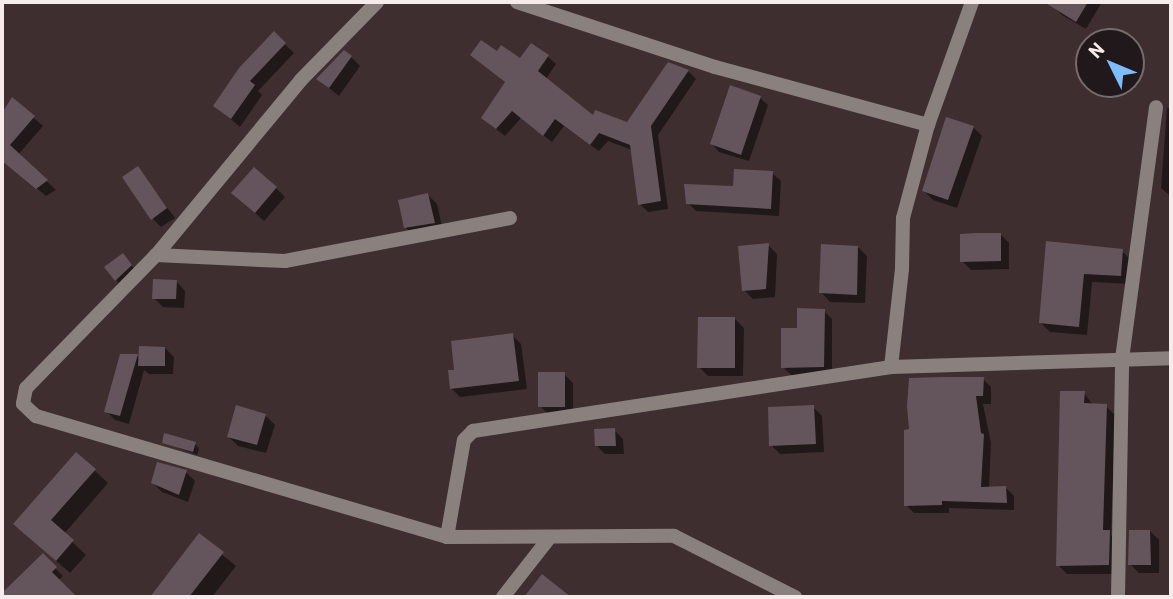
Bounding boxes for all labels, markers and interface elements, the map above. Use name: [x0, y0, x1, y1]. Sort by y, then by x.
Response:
north arrow: [1075, 28, 1145, 98]
text: N: [1083, 37, 1108, 62]

